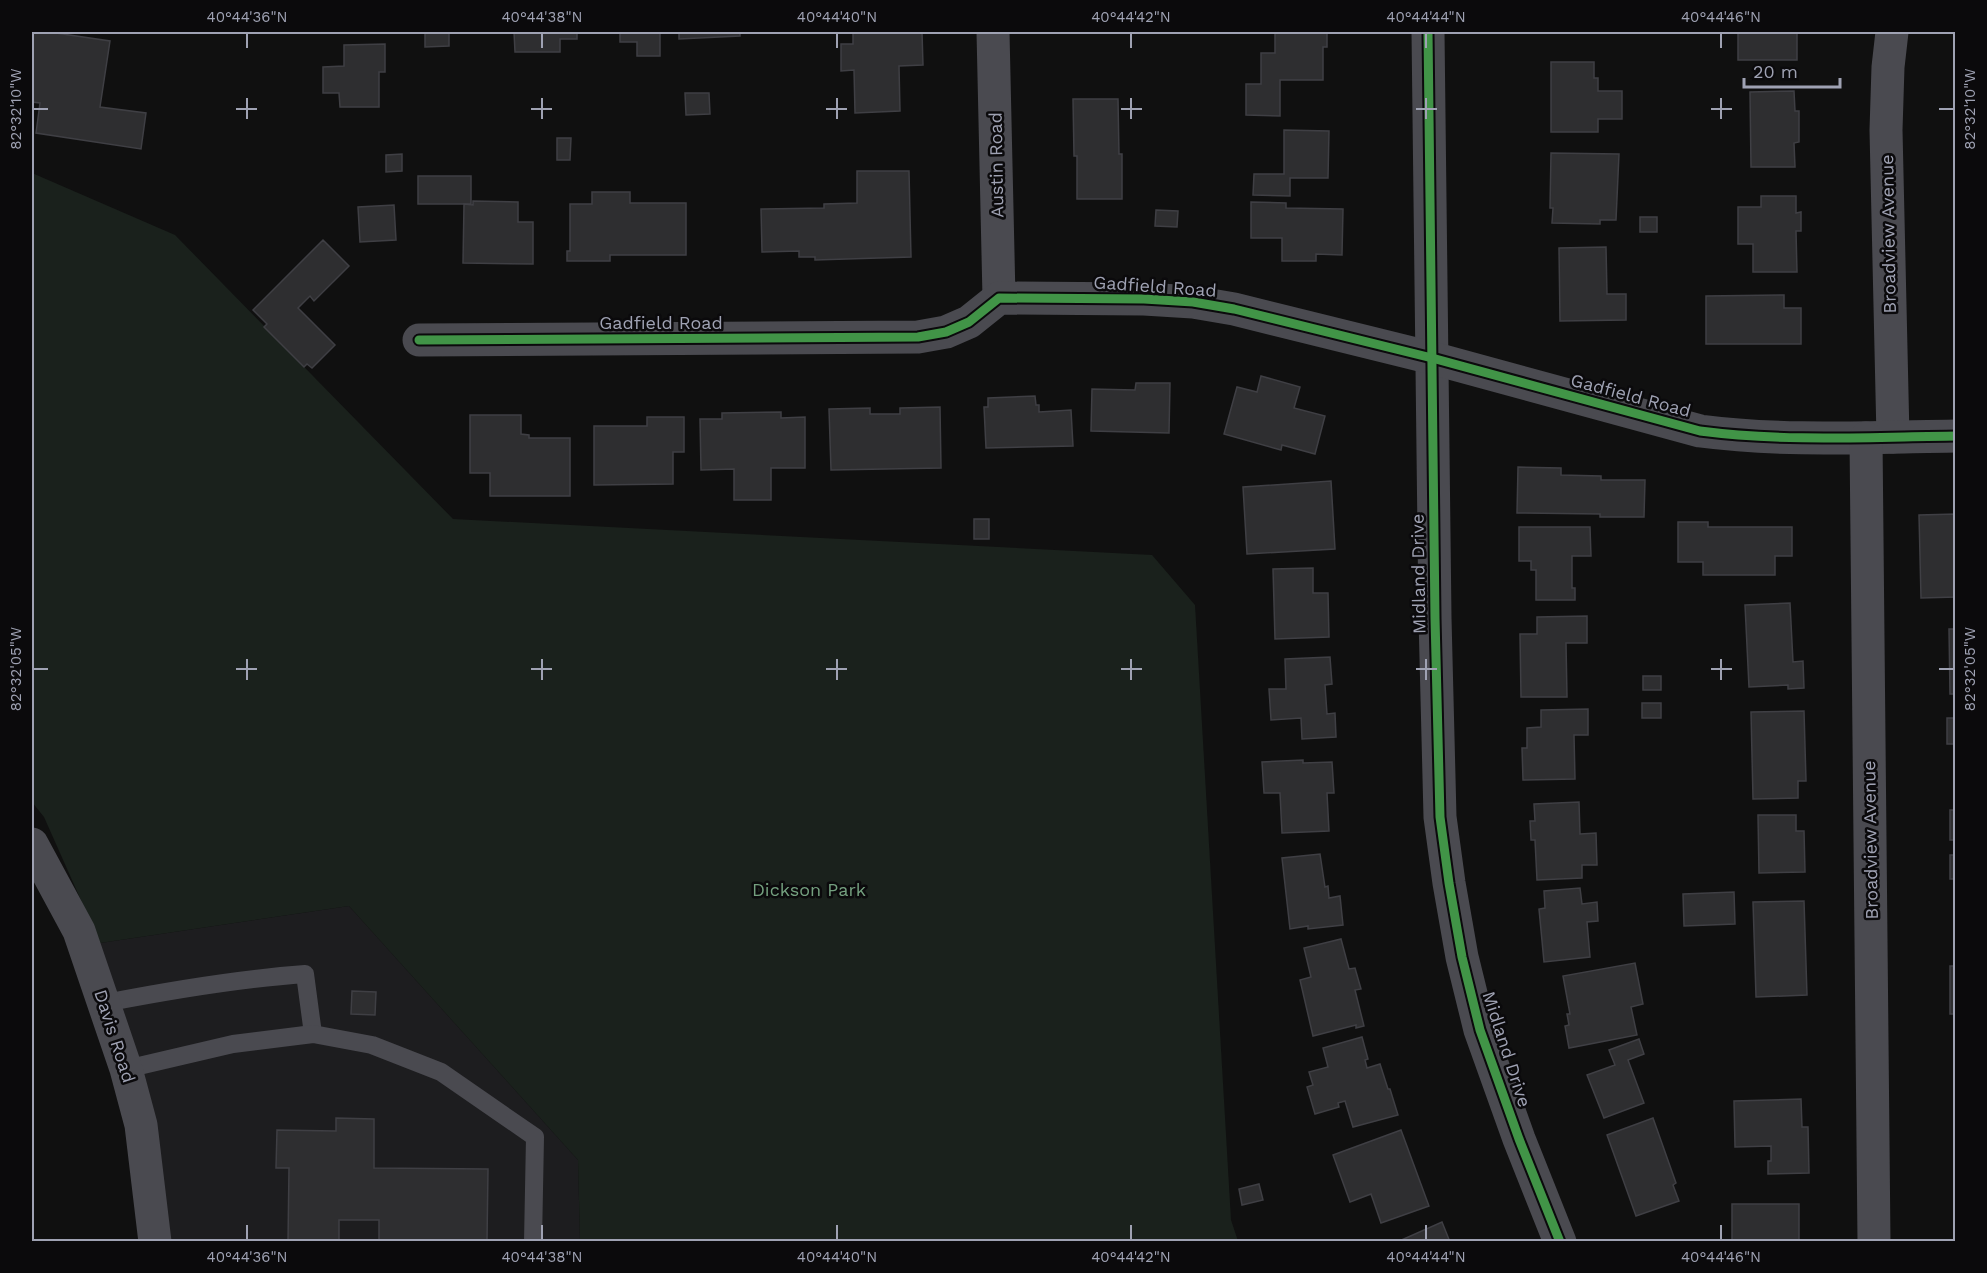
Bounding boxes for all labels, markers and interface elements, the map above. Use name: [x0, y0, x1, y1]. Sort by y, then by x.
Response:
text: 40°44'36"N: [206, 8, 288, 26]
text: 40°44'38"N: [501, 8, 583, 26]
text: 40°44'40"N: [797, 8, 877, 26]
text: 40°44'42"N: [1091, 8, 1171, 26]
text: 40°44'44"N: [1386, 8, 1466, 26]
text: 40°44'46"N: [1681, 8, 1761, 26]
scale bar: [1744, 51, 1840, 89]
text: 20 m: [1753, 61, 1798, 82]
text: 82°32'10"W: [7, 68, 25, 150]
text: 82°32'10"W: [1961, 68, 1979, 150]
street label: Austin Road: [985, 112, 1007, 218]
street label: Broadview Avenue: [1876, 154, 1900, 314]
street label: Gadfield Road: [1093, 271, 1217, 301]
street label: Gadfield Road: [599, 312, 723, 333]
street label: Gadfield Road: [1569, 369, 1693, 421]
street label: Midland Drive: [1406, 514, 1430, 634]
text: 82°32'05"W: [7, 627, 25, 711]
text: 82°32'05"W: [1961, 627, 1979, 711]
street label: Broadview Avenue: [1858, 760, 1882, 920]
park label: Dickson Park: [752, 879, 866, 900]
street label: Davis Road: [90, 987, 140, 1085]
street label: Midland Drive: [1478, 988, 1536, 1110]
text: 40°44'36"N: [206, 1248, 288, 1266]
text: 40°44'38"N: [501, 1248, 583, 1266]
text: 40°44'40"N: [797, 1248, 877, 1266]
text: 40°44'42"N: [1091, 1248, 1171, 1266]
text: 40°44'44"N: [1386, 1248, 1466, 1266]
text: 40°44'46"N: [1681, 1248, 1761, 1266]

